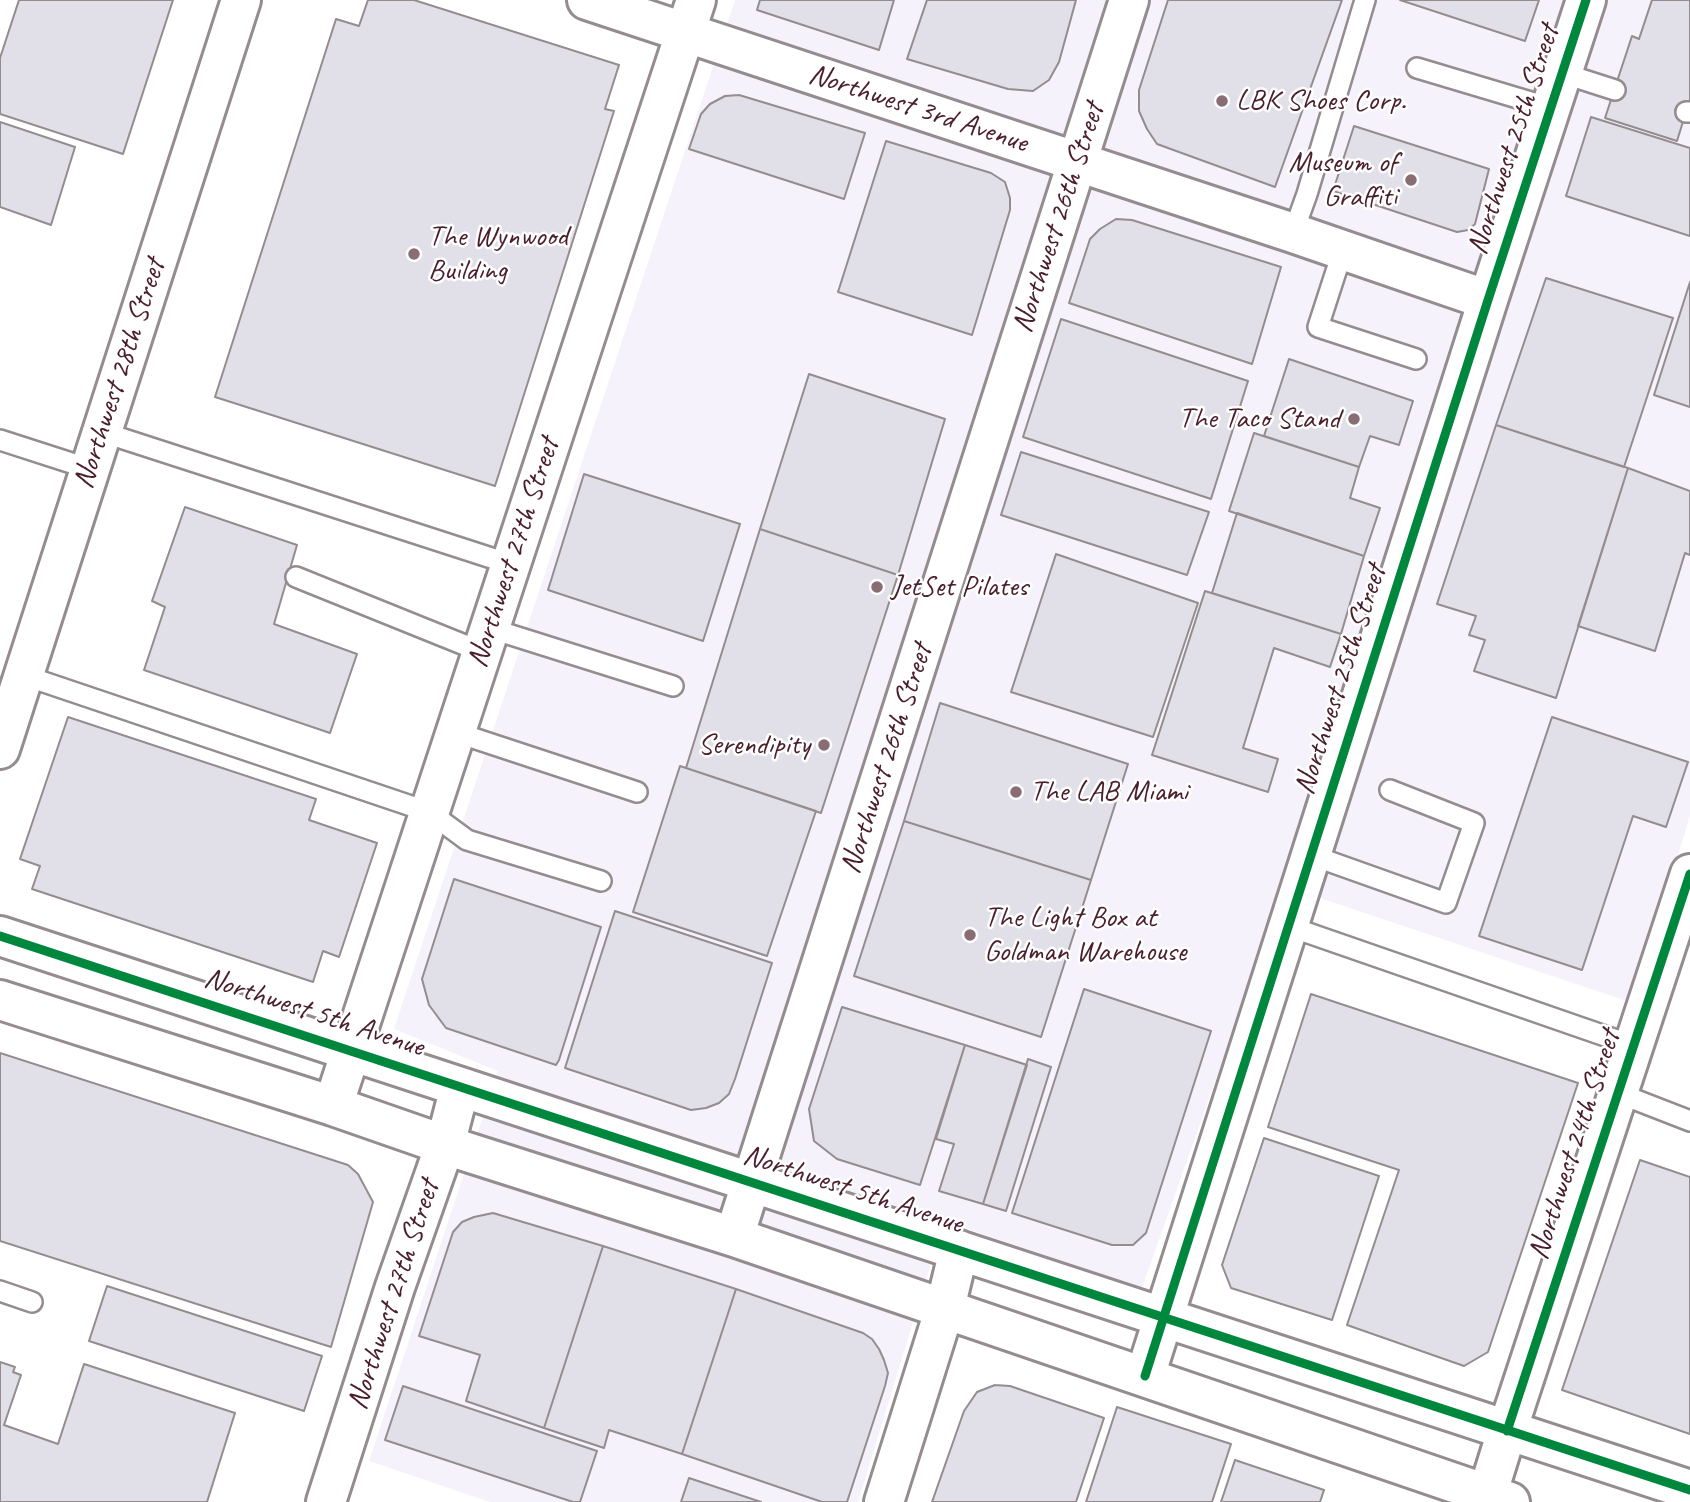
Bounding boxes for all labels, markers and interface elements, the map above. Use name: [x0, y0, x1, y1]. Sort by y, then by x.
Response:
street label: Northwest 25th Street: [1460, 21, 1568, 259]
street label: Northwest 3rd Avenue: [804, 57, 1032, 161]
place label: LBK Shoes Corp.: [1236, 83, 1406, 119]
marker: LBK Shoes Corp.: [1214, 93, 1230, 109]
street label: Northwest 26th Street: [1005, 99, 1113, 337]
place label: Museum of Graffiti: [1289, 145, 1397, 216]
marker: Museum of Graffiti: [1403, 172, 1419, 188]
place label: The Wynwood Building: [428, 219, 568, 290]
marker: The Wynwood Building: [406, 246, 422, 262]
street label: Northwest 28th Street: [66, 255, 174, 493]
place label: The Taco Stand: [1179, 401, 1340, 437]
marker: The Taco Stand: [1346, 411, 1362, 427]
street label: Northwest 27th Street: [460, 434, 568, 672]
street label: Northwest 25th Street: [1287, 561, 1395, 799]
place label: JetSet Pilates: [891, 569, 1028, 605]
marker: JetSet Pilates: [869, 579, 885, 595]
street label: Northwest 26th Street: [833, 640, 941, 878]
place label: Serendipity: [698, 727, 810, 763]
marker: Serendipity: [816, 737, 832, 753]
place label: The LAB Miami: [1030, 774, 1188, 810]
marker: The LAB Miami: [1008, 784, 1024, 800]
place label: The Light Box at Goldman Warehouse: [984, 900, 1186, 970]
marker: The Light Box at Goldman Warehouse: [962, 927, 978, 943]
street label: Northwest 5th Avenue: [200, 961, 428, 1065]
street label: Northwest 24th Street: [1521, 1026, 1629, 1264]
street label: Northwest 5th Avenue: [739, 1138, 967, 1242]
street label: Northwest 27th Street: [340, 1176, 448, 1414]

